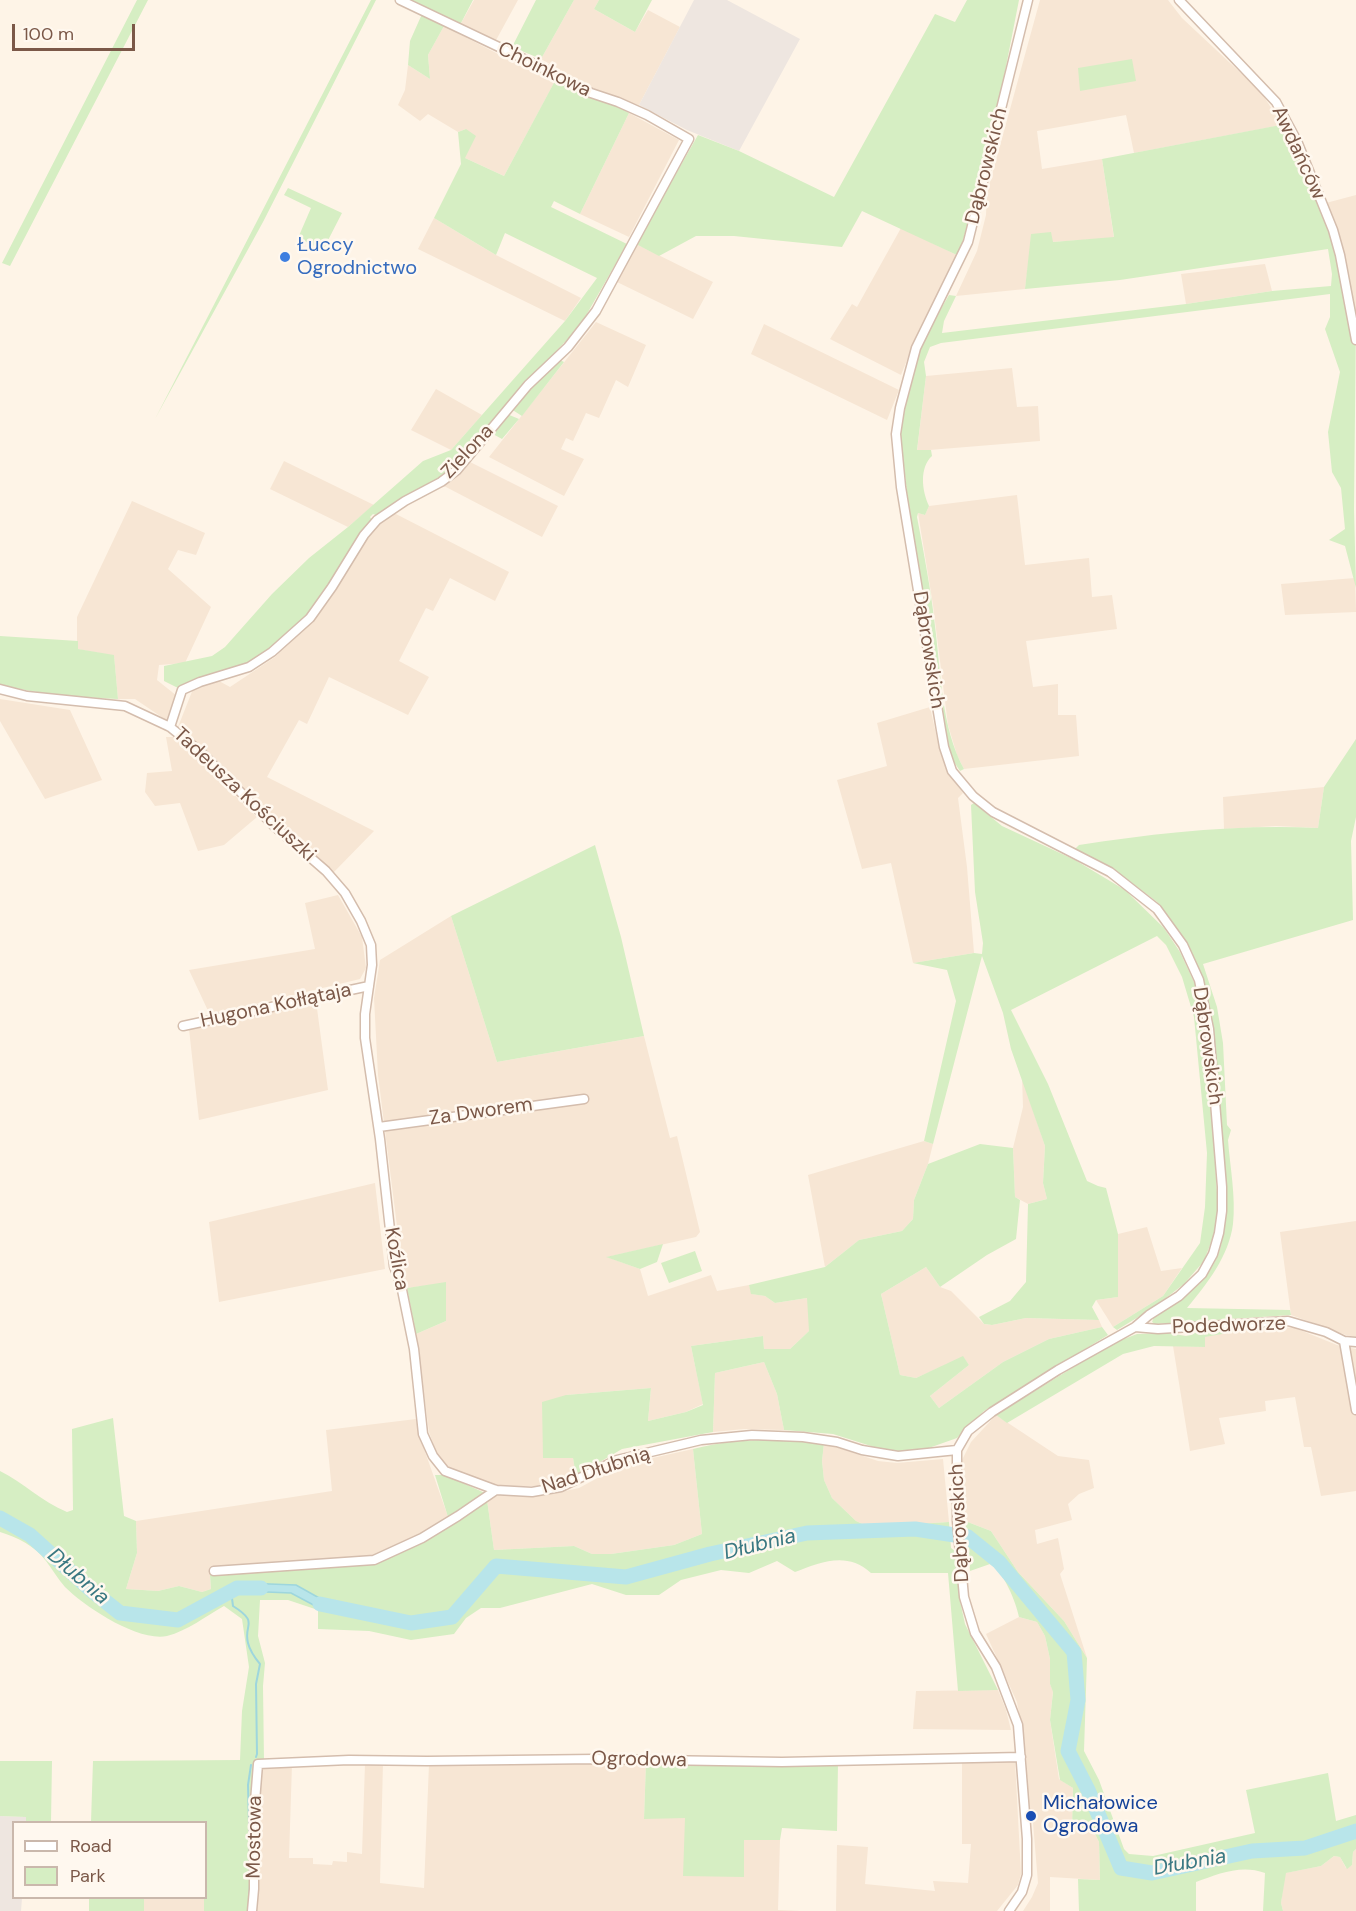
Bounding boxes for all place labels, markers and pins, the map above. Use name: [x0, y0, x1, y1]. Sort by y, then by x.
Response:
place label: Łuccy Ogrodnictwo: [297, 234, 417, 281]
marker: Łuccy Ogrodnictwo: [278, 250, 292, 264]
place label: Michałowice Ogrodowa: [1043, 1792, 1158, 1839]
marker: Michałowice Ogrodowa: [1024, 1809, 1038, 1823]

